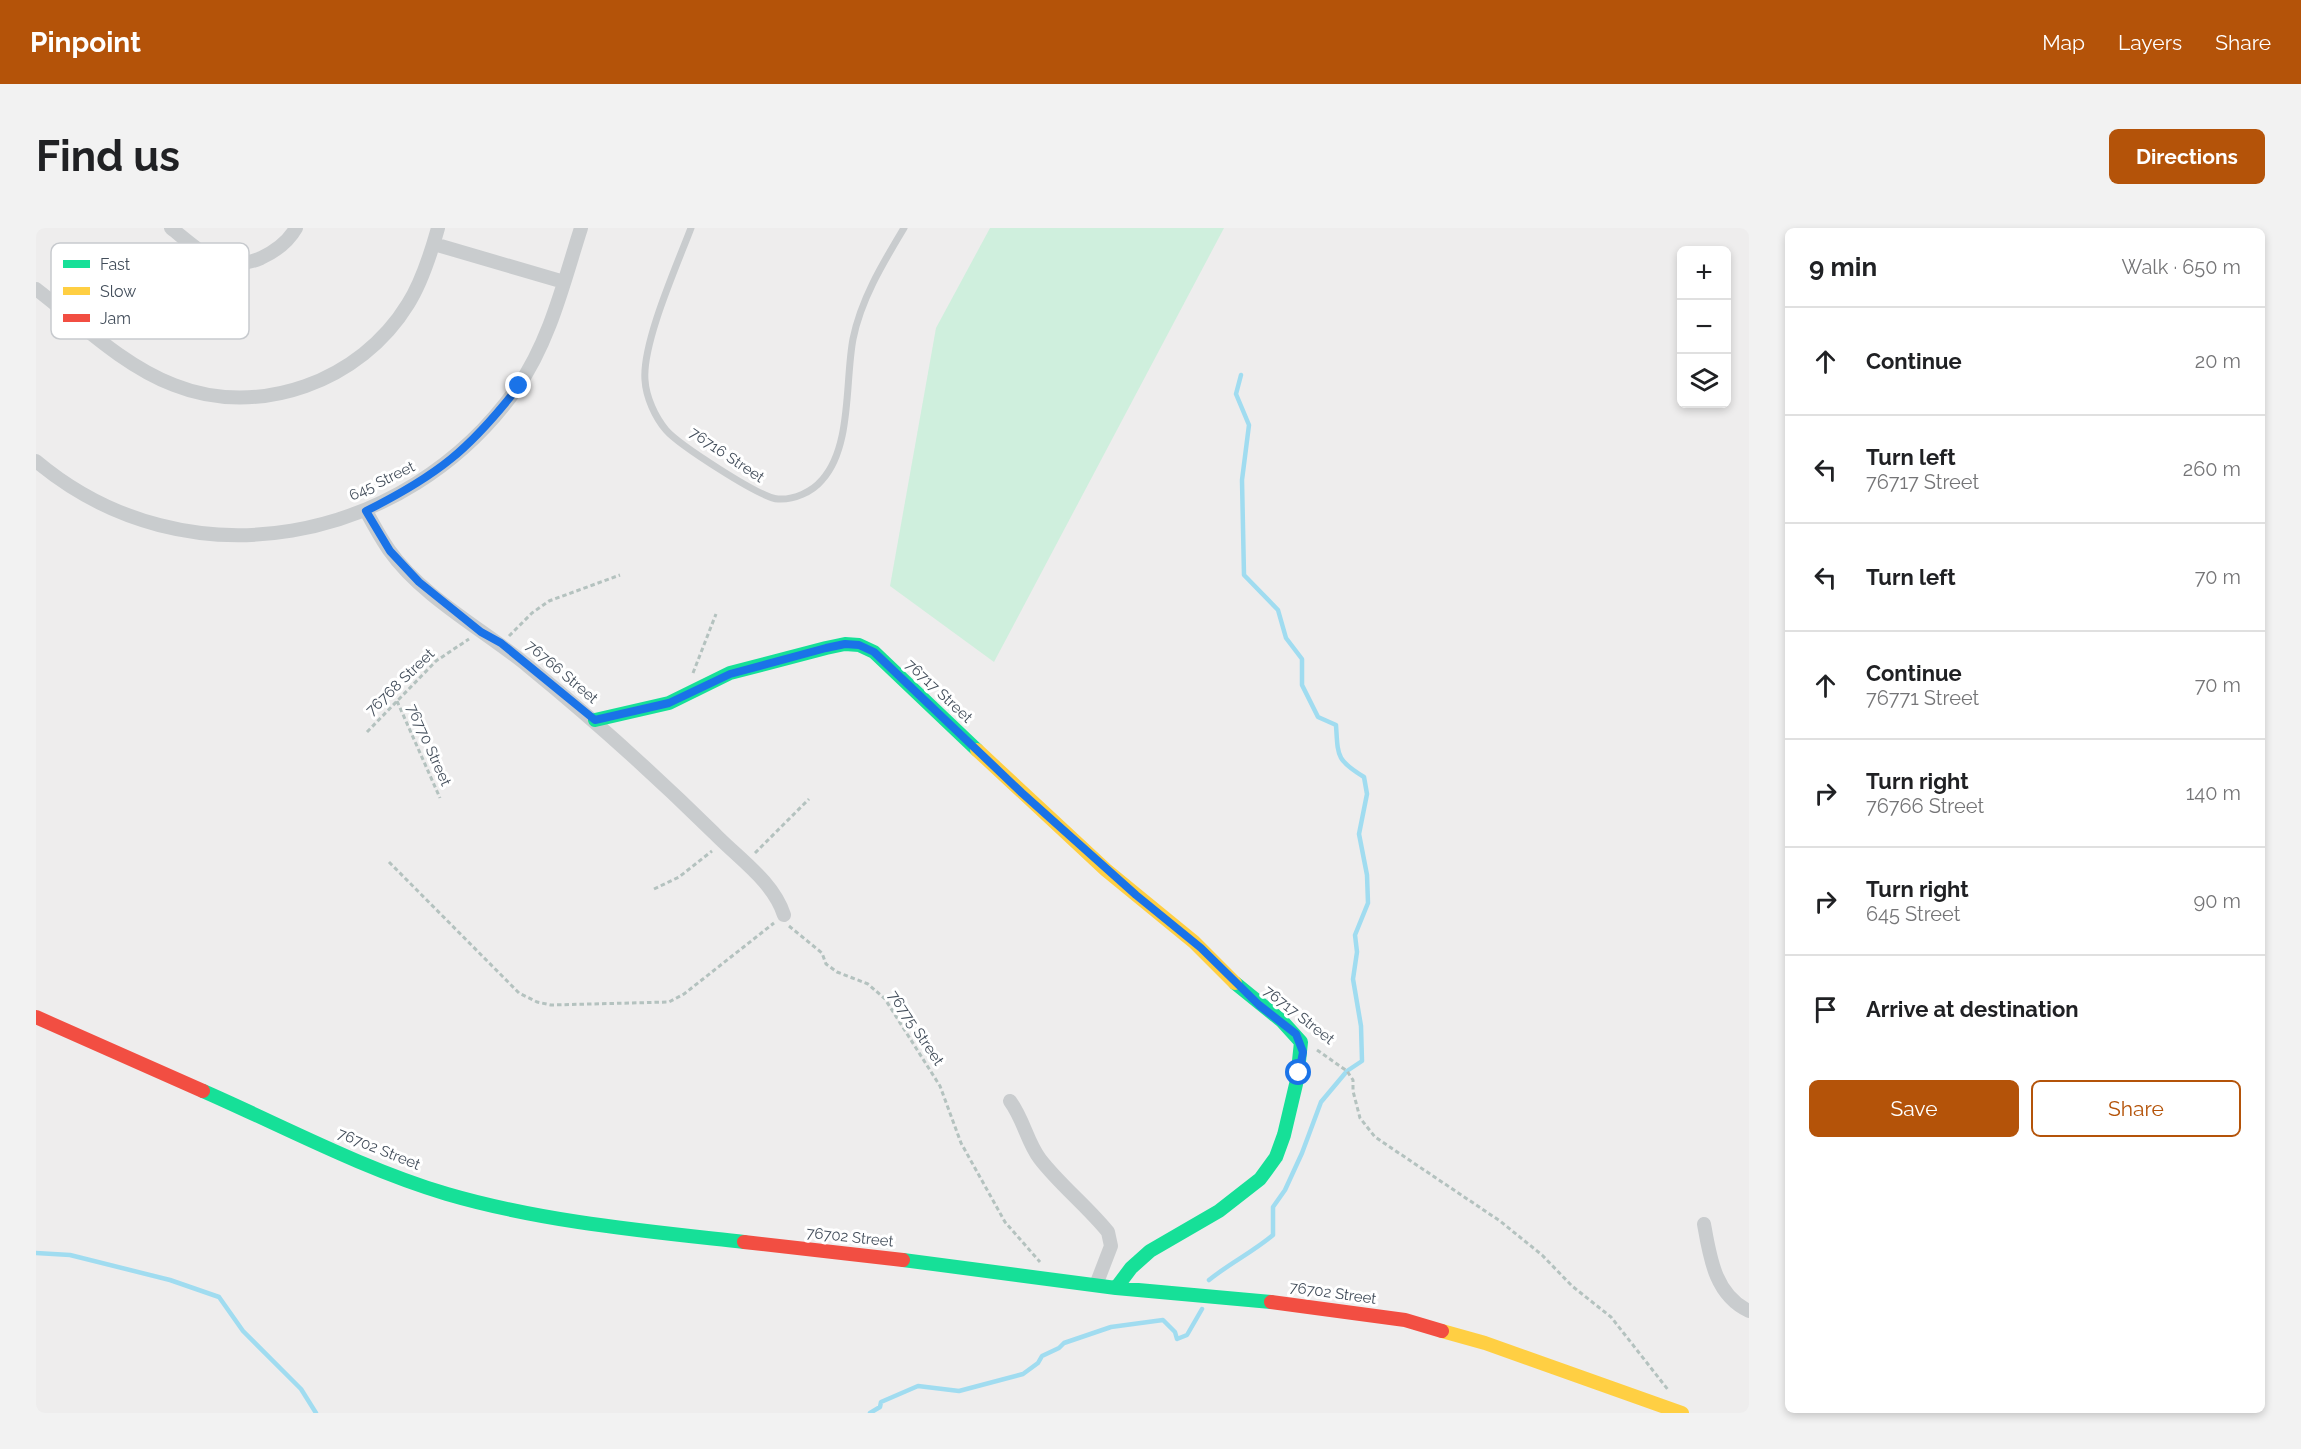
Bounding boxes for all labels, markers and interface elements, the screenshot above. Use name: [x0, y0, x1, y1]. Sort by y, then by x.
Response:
text: Pinpoint: [30, 26, 141, 59]
text: Map: [2042, 30, 2085, 55]
text: Layers: [2118, 30, 2182, 55]
text: Share: [2215, 30, 2271, 55]
button: Directions: [2109, 129, 2265, 184]
text: Find us: [36, 132, 180, 181]
legend: [51, 243, 249, 339]
map controls: [1677, 246, 1731, 408]
button: +: [1677, 246, 1731, 300]
text: 9 min: [1809, 252, 1877, 282]
text: Fast: [100, 255, 131, 274]
text: Walk · 650 m: [2122, 255, 2241, 279]
text: Slow: [100, 282, 136, 301]
button: −: [1677, 300, 1731, 354]
text: Jam: [100, 309, 131, 328]
icon: ahead: [1809, 345, 1842, 378]
text: Continue: [1866, 348, 1962, 374]
text: 20 m: [2195, 349, 2241, 373]
button: layers: [1677, 354, 1731, 408]
route end: [505, 372, 531, 398]
street label: 76716 Street: [686, 423, 768, 487]
text: Turn left: [1866, 444, 1956, 470]
icon: left: [1809, 453, 1842, 486]
street label: 645 Street: [346, 457, 418, 505]
text: 260 m: [2183, 457, 2241, 481]
text: 76717 Street: [1866, 470, 1979, 494]
icon: left: [1809, 561, 1842, 594]
text: Turn left: [1866, 564, 1956, 590]
text: 70 m: [2195, 565, 2241, 589]
street label: 76766 Street: [522, 637, 602, 707]
street label: 76768 Street: [362, 645, 438, 719]
street label: 76717 Street: [902, 655, 976, 727]
text: Continue: [1866, 660, 1962, 686]
icon: ahead: [1809, 669, 1842, 702]
text: 70 m: [2195, 673, 2241, 697]
text: 76771 Street: [1866, 686, 1979, 710]
street label: 76770 Street: [403, 701, 455, 789]
text: Turn right: [1866, 768, 1969, 794]
icon: right: [1809, 777, 1842, 810]
text: 140 m: [2186, 781, 2241, 805]
text: 76766 Street: [1866, 794, 1984, 818]
text: Turn right: [1866, 876, 1969, 902]
icon: right: [1809, 885, 1842, 918]
text: 90 m: [2194, 889, 2241, 913]
text: 645 Street: [1866, 902, 1960, 926]
street label: 76717 Street: [1260, 982, 1338, 1048]
street label: 76775 Street: [884, 987, 948, 1069]
icon: arrive: [1809, 993, 1842, 1026]
text: Arrive at destination: [1866, 996, 2079, 1022]
route start: [1285, 1059, 1311, 1085]
button: Save: [1809, 1080, 2019, 1137]
button: Share: [2031, 1080, 2241, 1137]
street label: 76702 Street: [335, 1124, 423, 1174]
street label: 76702 Street: [806, 1223, 894, 1251]
street label: 76702 Street: [1288, 1278, 1378, 1308]

